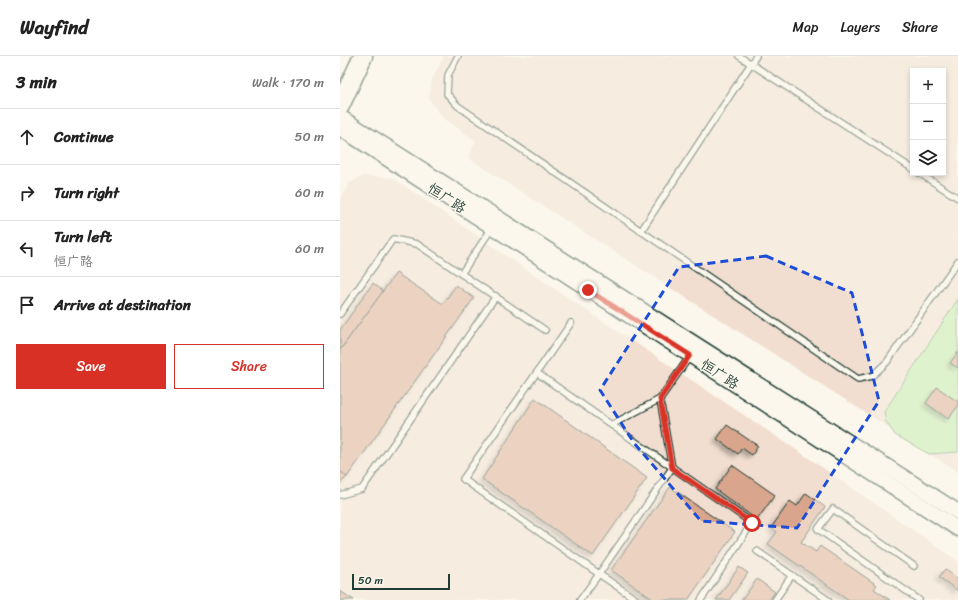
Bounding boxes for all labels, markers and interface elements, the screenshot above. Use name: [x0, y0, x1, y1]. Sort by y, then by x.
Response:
text: Wayfind: [20, 11, 88, 44]
text: Map: [793, 15, 818, 40]
text: Layers: [840, 15, 880, 40]
text: Share: [902, 15, 938, 40]
text: 3 min: [16, 67, 57, 97]
map controls: [910, 68, 946, 176]
button: +: [910, 68, 946, 104]
text: Walk · 170 m: [252, 71, 324, 94]
button: −: [910, 104, 946, 140]
text: Continue: [54, 124, 114, 150]
text: 50 m: [294, 125, 324, 148]
icon: ahead: [16, 126, 38, 148]
button: layers: [910, 140, 946, 176]
street label: 恒广路: [422, 176, 471, 220]
text: Turn right: [54, 180, 119, 206]
text: 60 m: [295, 181, 324, 204]
icon: right: [16, 182, 38, 204]
text: Turn left: [54, 224, 112, 250]
text: 60 m: [295, 237, 324, 260]
icon: left: [16, 238, 38, 260]
text: 恒广路: [54, 250, 93, 273]
route end: [579, 281, 597, 299]
text: Arrive at destination: [54, 292, 191, 318]
icon: arrive: [16, 294, 38, 316]
button: Save: [16, 344, 166, 389]
button: Share: [174, 344, 324, 389]
street label: 恒广路: [695, 352, 744, 396]
route start: [743, 514, 761, 532]
text: 50 m: [358, 571, 383, 590]
scale bar: [352, 572, 450, 591]

